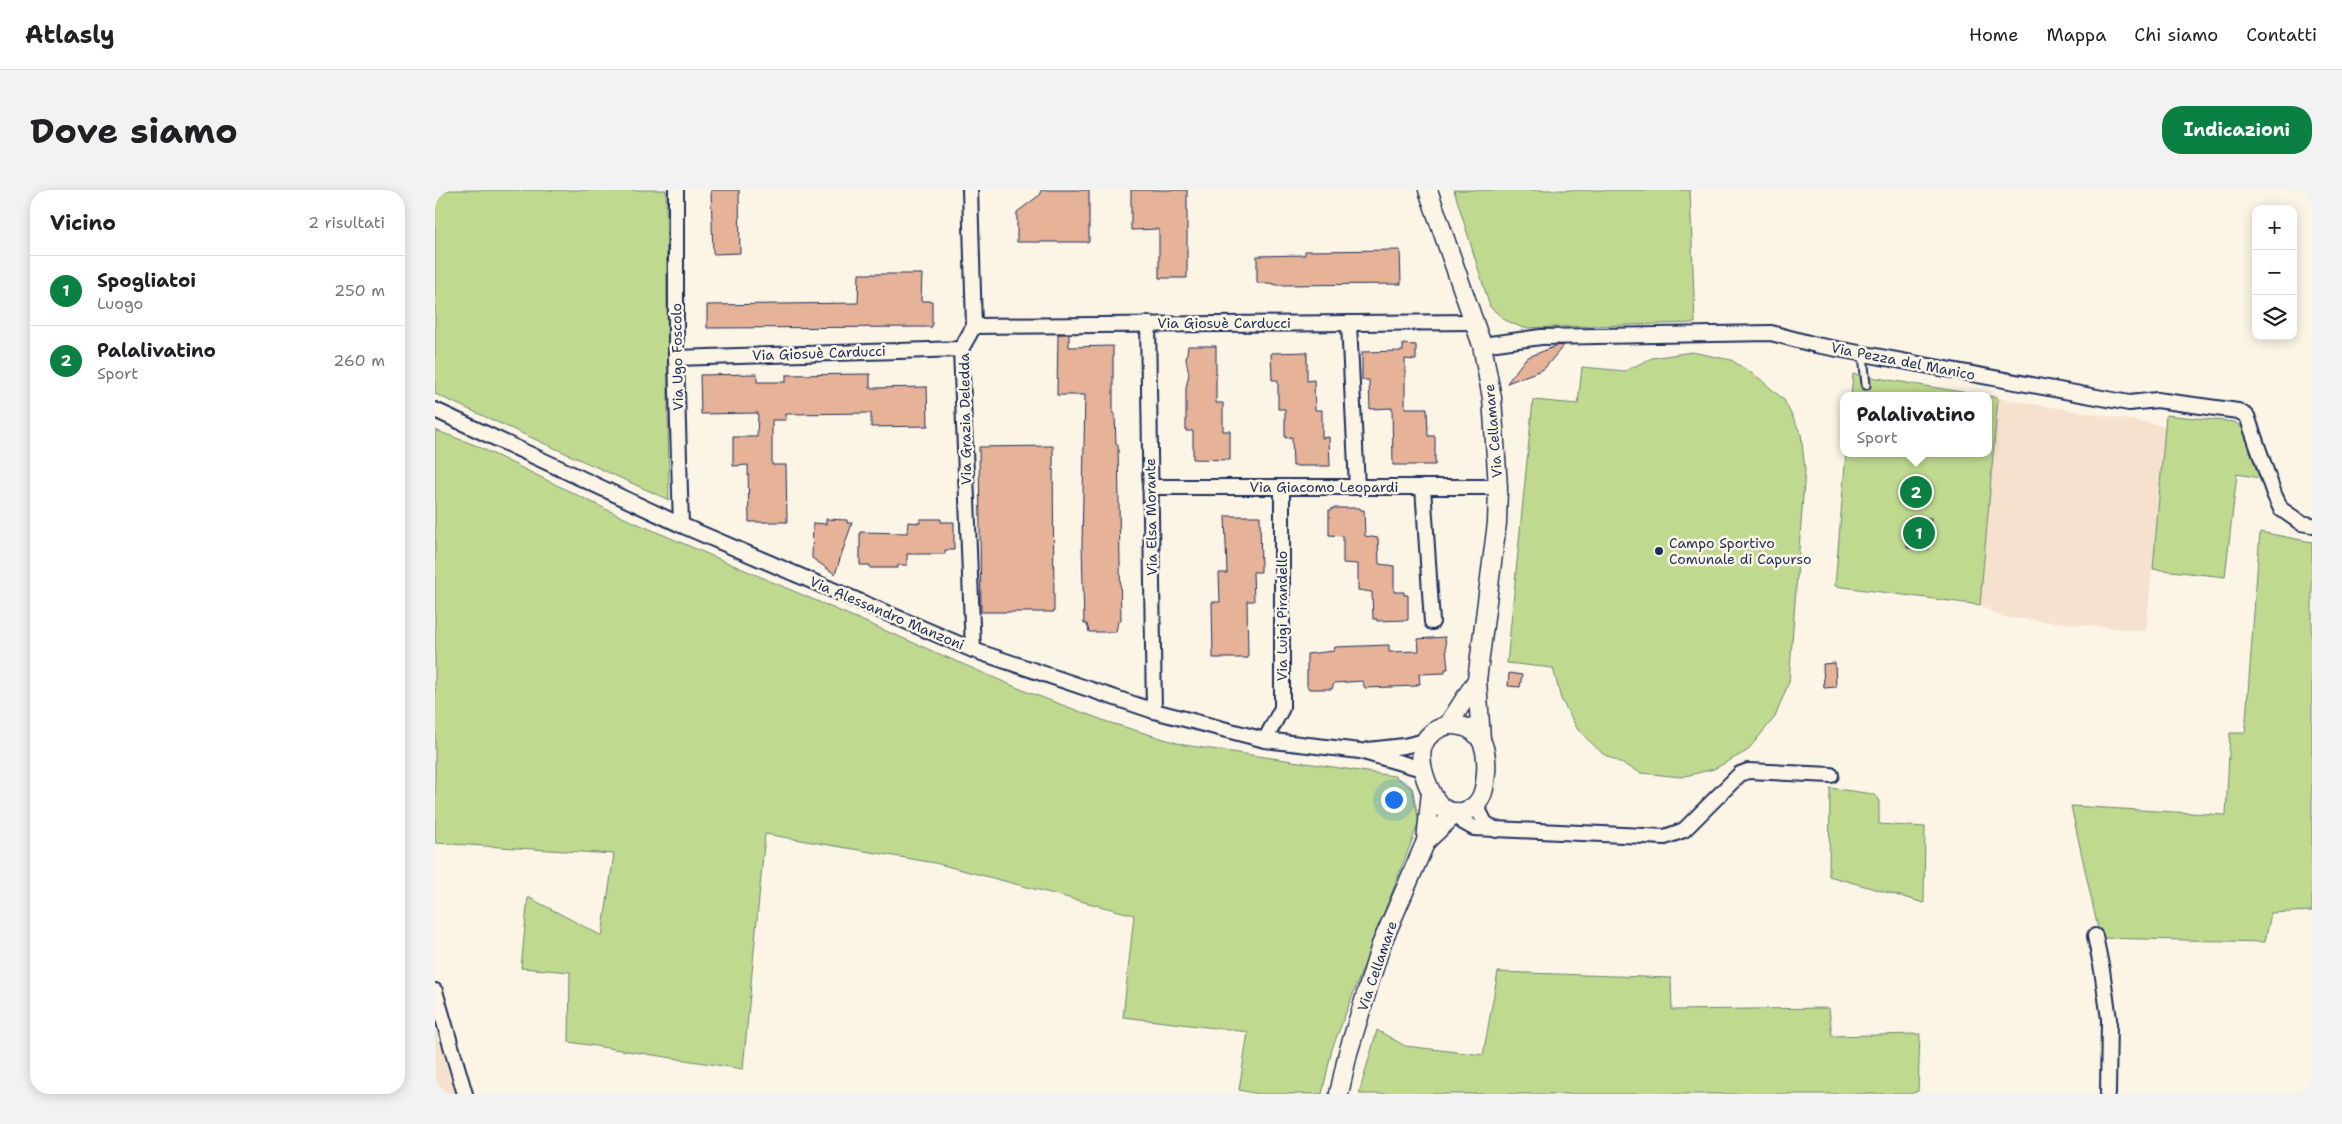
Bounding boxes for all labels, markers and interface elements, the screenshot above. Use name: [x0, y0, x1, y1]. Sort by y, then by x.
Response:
text: Atlasly: [25, 19, 115, 51]
text: Home: [1969, 23, 2018, 47]
text: Mappa: [2046, 23, 2106, 47]
text: Chi siamo: [2134, 23, 2218, 47]
text: Contatti: [2246, 23, 2317, 47]
button: Indicazioni: [2162, 106, 2312, 154]
text: Dove siamo: [30, 107, 238, 154]
map controls: [2252, 205, 2297, 340]
button: +: [2252, 205, 2297, 250]
text: Vicino: [50, 209, 116, 237]
text: 2 risultati: [308, 212, 385, 233]
button: −: [2252, 250, 2297, 295]
text: Spogliatoi: [97, 268, 196, 293]
text: 1: [62, 280, 70, 301]
text: 250 m: [334, 280, 385, 301]
text: Luogo: [97, 293, 143, 314]
button: layers: [2252, 295, 2297, 340]
street label: Via Ugo Foscolo: [667, 303, 687, 411]
street label: Via Giosuè Carducci: [1157, 314, 1291, 332]
text: Palalivatino: [97, 338, 216, 363]
street label: Via Pezza del Manico: [1829, 338, 1977, 384]
street label: Via Giosuè Carducci: [752, 342, 886, 364]
text: 2: [60, 350, 72, 371]
text: 260 m: [333, 350, 385, 371]
street label: Via Grazia Deledda: [955, 353, 975, 485]
text: Sport: [97, 363, 138, 384]
street label: Via Cellamare: [1480, 383, 1506, 479]
popup: [1840, 392, 1992, 457]
text: Palalivatino: [1857, 402, 1975, 427]
text: Sport: [1857, 427, 1898, 448]
street label: Via Elsa Morante: [1141, 458, 1161, 576]
pin: 2: [1900, 473, 1932, 511]
street label: Via Giacomo Leopardi: [1250, 478, 1398, 496]
pin: 1: [1903, 514, 1935, 552]
place label: Campo Sportivo Comunale di Capurso: [1669, 534, 1811, 568]
marker: Campo Sportivo Comunale di Capurso: [1653, 545, 1665, 557]
street label: Via Luigi Pirandello: [1273, 551, 1291, 681]
street label: Via Alessandro Manzoni: [807, 572, 967, 654]
your location: [1381, 787, 1407, 813]
street label: Via Cellamare: [1353, 919, 1401, 1013]

